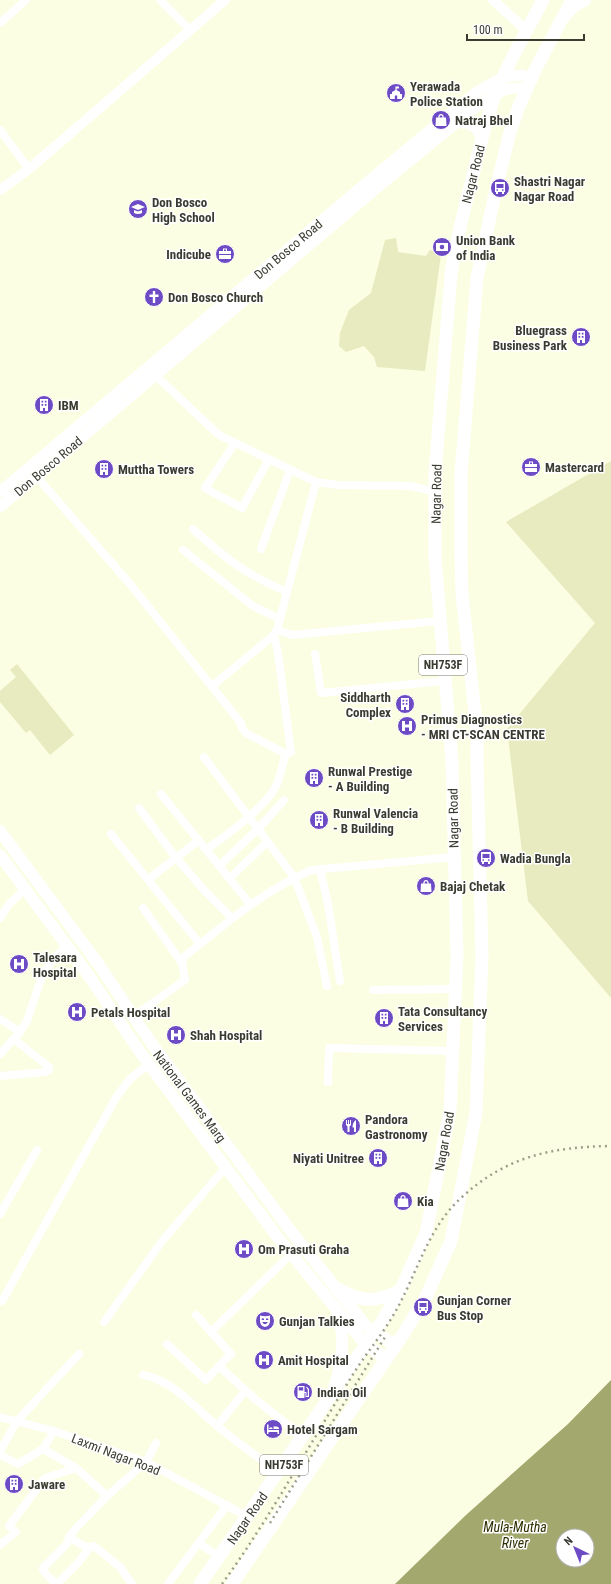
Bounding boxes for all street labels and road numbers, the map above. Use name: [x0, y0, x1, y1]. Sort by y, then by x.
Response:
street label: Nagar Road: [459, 143, 488, 205]
street label: Don Bosco Road: [251, 217, 325, 282]
street label: Don Bosco Road: [11, 434, 85, 499]
street label: Nagar Road: [428, 464, 445, 524]
road number: NH753F: [419, 655, 467, 675]
street label: Nagar Road: [445, 788, 462, 848]
street label: National Games Marg: [150, 1047, 229, 1145]
street label: Nagar Road: [432, 1110, 457, 1172]
street label: Laxmi Nagar Road: [69, 1431, 162, 1478]
road number: NH753F: [260, 1455, 308, 1475]
street label: Nagar Road: [224, 1489, 271, 1547]

